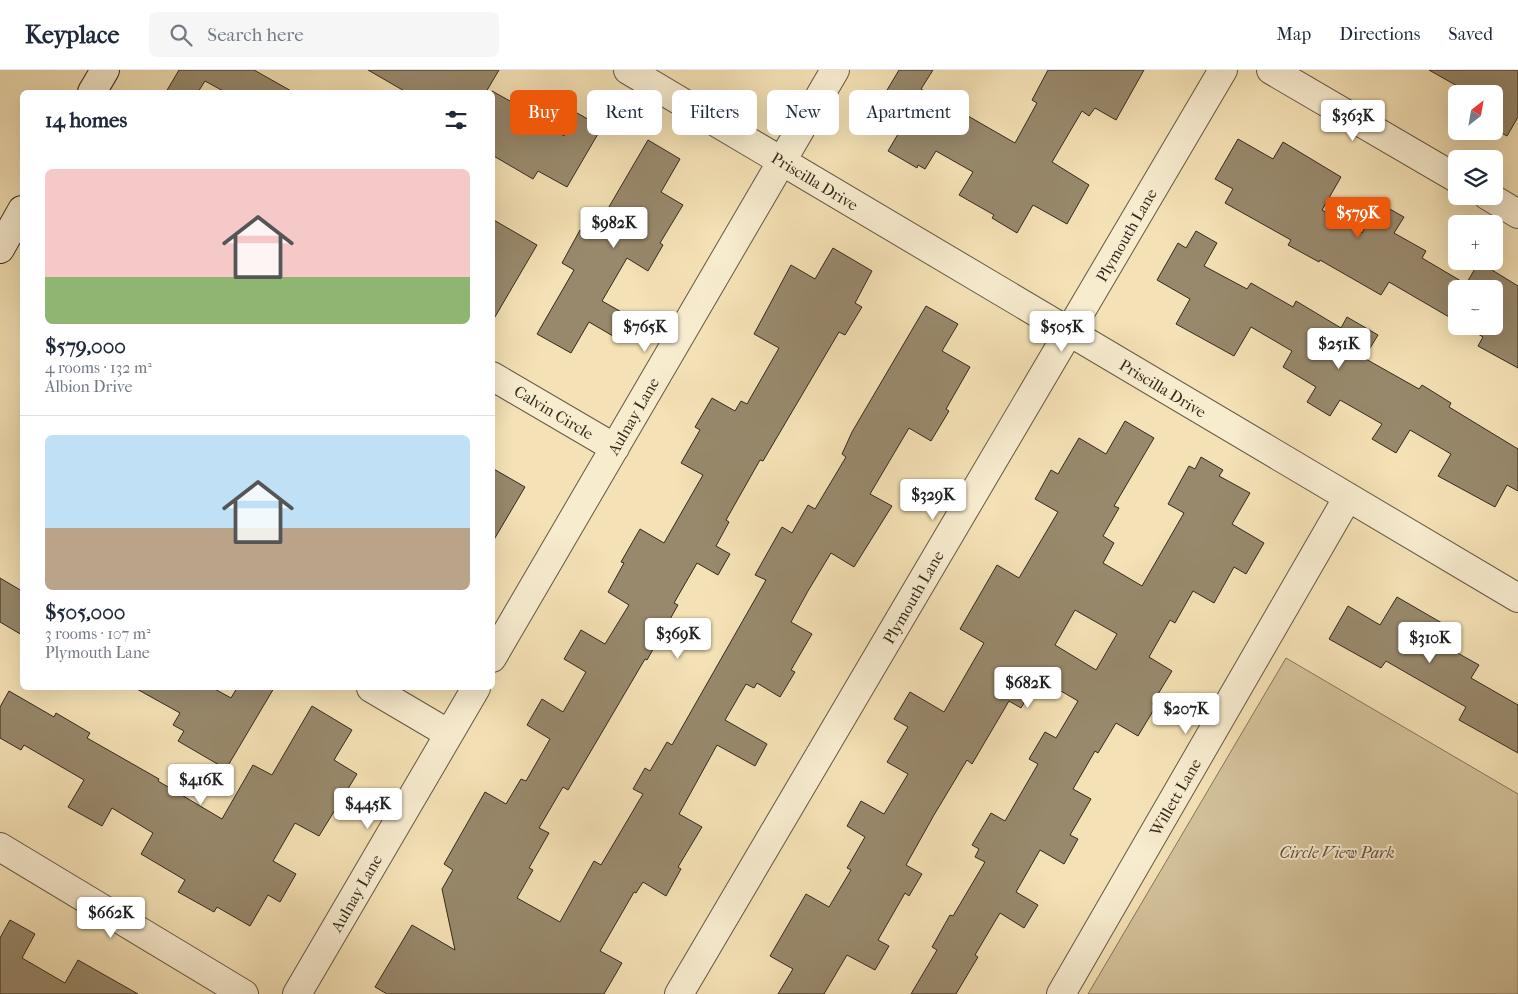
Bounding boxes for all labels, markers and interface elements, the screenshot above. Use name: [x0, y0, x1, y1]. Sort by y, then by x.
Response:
search box: [149, 12, 499, 57]
text: Keyplace: [25, 21, 119, 49]
icon: search: [167, 21, 195, 49]
text: Search here: [207, 24, 304, 46]
text: Map: [1277, 24, 1311, 45]
text: Directions: [1339, 24, 1420, 45]
text: Saved: [1448, 24, 1493, 45]
north arrow: [1448, 85, 1502, 140]
map controls: [1448, 85, 1503, 335]
chip: Buy: [510, 90, 577, 135]
chip: Rent: [587, 90, 662, 135]
chip: Filters: [672, 90, 757, 135]
chip: New: [767, 90, 839, 135]
chip: Apartment: [849, 90, 969, 135]
pin: $363K: [1318, 100, 1388, 142]
icon: filters: [442, 106, 470, 134]
text: $363K: [1332, 106, 1374, 125]
text: 14 homes: [45, 108, 127, 132]
street label: Priscilla Drive: [768, 148, 862, 215]
button: layers: [1448, 150, 1503, 205]
street label: Plymouth Lane: [1092, 185, 1161, 285]
pin: $579K: [1323, 196, 1393, 239]
icon: home: [213, 202, 303, 292]
text: $579K: [1336, 203, 1380, 222]
pin: $982K: [579, 206, 649, 249]
text: $982K: [591, 213, 637, 232]
button: +: [1448, 215, 1503, 270]
button: −: [1448, 280, 1503, 335]
pin: $765K: [610, 310, 680, 353]
pin: $505K: [1027, 310, 1097, 353]
text: $765K: [623, 317, 667, 336]
text: $505K: [1040, 317, 1084, 336]
pin: $251K: [1304, 328, 1374, 370]
text: $579,000: [45, 334, 126, 358]
text: $251K: [1318, 334, 1360, 353]
street label: Priscilla Drive: [1116, 355, 1210, 422]
text: 4 rooms · 132 m²: [45, 358, 152, 377]
street label: Aulnay Lane: [603, 374, 663, 459]
text: Albion Drive: [45, 377, 132, 396]
street label: Calvin Circle: [511, 381, 597, 444]
icon: home: [213, 467, 303, 557]
pin: $329K: [898, 478, 968, 521]
text: $329K: [911, 485, 955, 504]
street label: Plymouth Lane: [879, 547, 948, 647]
text: $505,000: [45, 600, 125, 624]
pin: $369K: [643, 618, 713, 660]
pin: $310K: [1395, 622, 1465, 664]
text: 3 rooms · 107 m²: [45, 624, 151, 643]
text: $369K: [656, 624, 700, 643]
text: $310K: [1409, 628, 1451, 647]
text: Plymouth Lane: [45, 643, 150, 662]
pin: $682K: [993, 666, 1063, 709]
text: $682K: [1005, 673, 1051, 692]
pin: $207K: [1151, 692, 1221, 735]
text: $207K: [1163, 699, 1209, 718]
street label: Willett Lane: [1145, 755, 1205, 840]
pin: $416K: [166, 764, 236, 806]
text: $416K: [179, 770, 223, 789]
pin: $445K: [333, 788, 403, 830]
text: $445K: [345, 794, 391, 813]
park label: Circle View Park: [1279, 843, 1395, 862]
street label: Aulnay Lane: [326, 851, 386, 936]
pin: $662K: [76, 896, 146, 939]
text: $662K: [88, 903, 134, 922]

